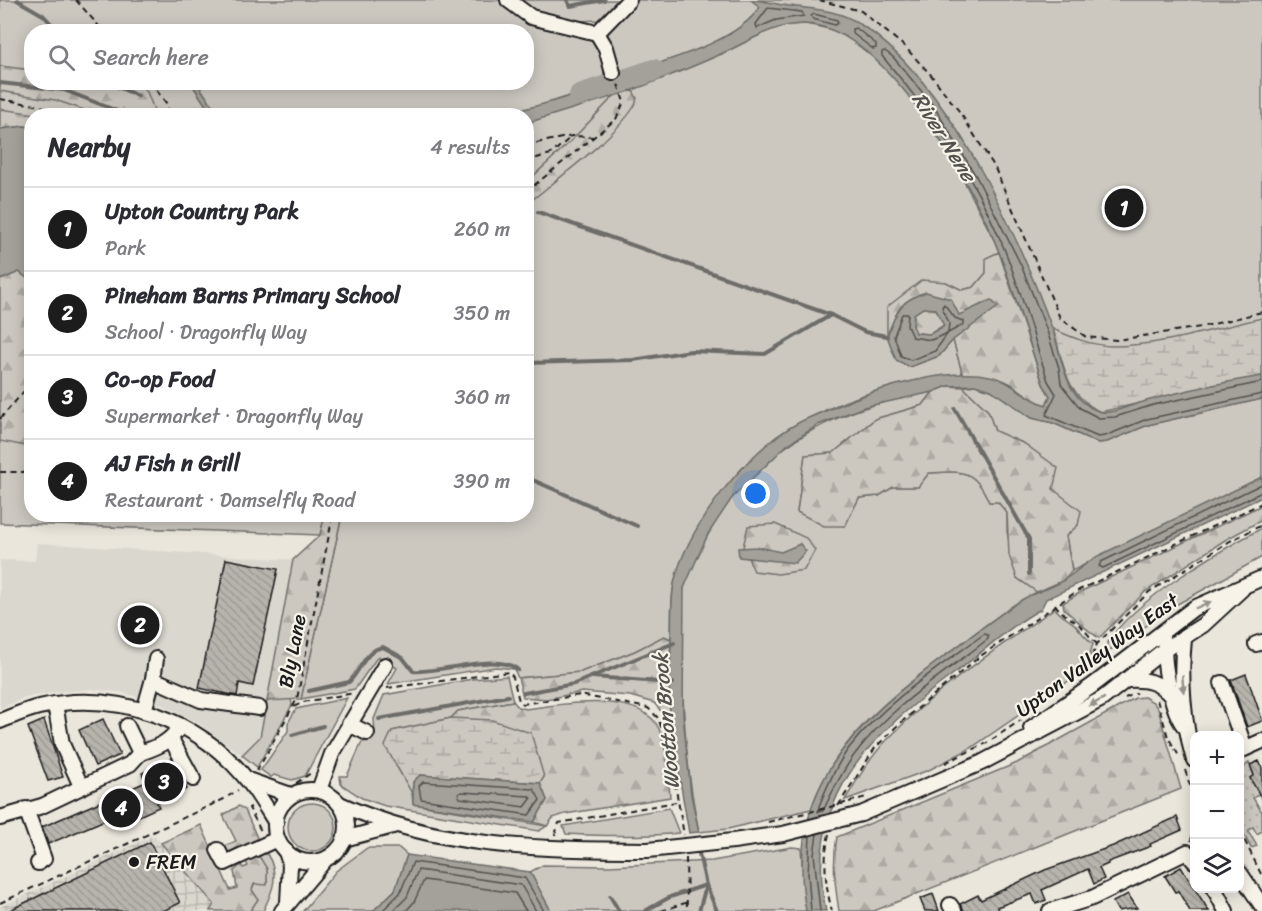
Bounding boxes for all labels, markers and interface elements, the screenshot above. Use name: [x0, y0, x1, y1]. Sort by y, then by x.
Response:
search box: [24, 24, 534, 90]
text: Search here: [93, 38, 209, 77]
icon: search: [45, 41, 78, 74]
water label: River Nene: [901, 84, 988, 191]
text: Nearby: [48, 124, 130, 170]
text: 4 results: [430, 130, 510, 165]
pin: 1: [1104, 186, 1144, 230]
text: Upton Country Park: [105, 192, 299, 231]
text: 1: [63, 212, 72, 247]
text: 260 m: [454, 212, 510, 247]
text: Park: [105, 231, 146, 266]
text: Pineham Barns Primary School: [105, 276, 400, 315]
text: 2: [62, 296, 73, 331]
text: 350 m: [454, 296, 510, 331]
text: School · Dragonfly Way: [105, 315, 307, 350]
text: Co-op Food: [105, 360, 214, 399]
text: 3: [62, 380, 73, 415]
text: 360 m: [454, 380, 510, 415]
text: Supermarket · Dragonfly Way: [105, 399, 363, 434]
text: AJ Fish n Grill: [105, 444, 240, 483]
text: 4: [61, 464, 74, 499]
text: 390 m: [454, 464, 510, 499]
your location: [741, 479, 770, 508]
text: Restaurant · Damselfly Road: [105, 483, 355, 518]
street label: Upton Valley Way East: [1008, 583, 1187, 727]
one-way arrow: [1194, 600, 1212, 610]
pin: 2: [120, 602, 160, 648]
street label: Bly Lane: [268, 611, 317, 691]
water label: Wootton Brook: [641, 650, 691, 791]
one-way arrow: [1178, 675, 1188, 694]
one-way arrow: [1088, 697, 1105, 707]
map controls: [1190, 731, 1244, 893]
button: +: [1190, 731, 1244, 785]
pin: 3: [144, 760, 184, 804]
button: −: [1190, 785, 1244, 839]
pin: 4: [102, 786, 140, 830]
button: layers: [1190, 839, 1244, 893]
place label: FREM: [146, 845, 196, 880]
marker: FREM: [127, 855, 141, 869]

